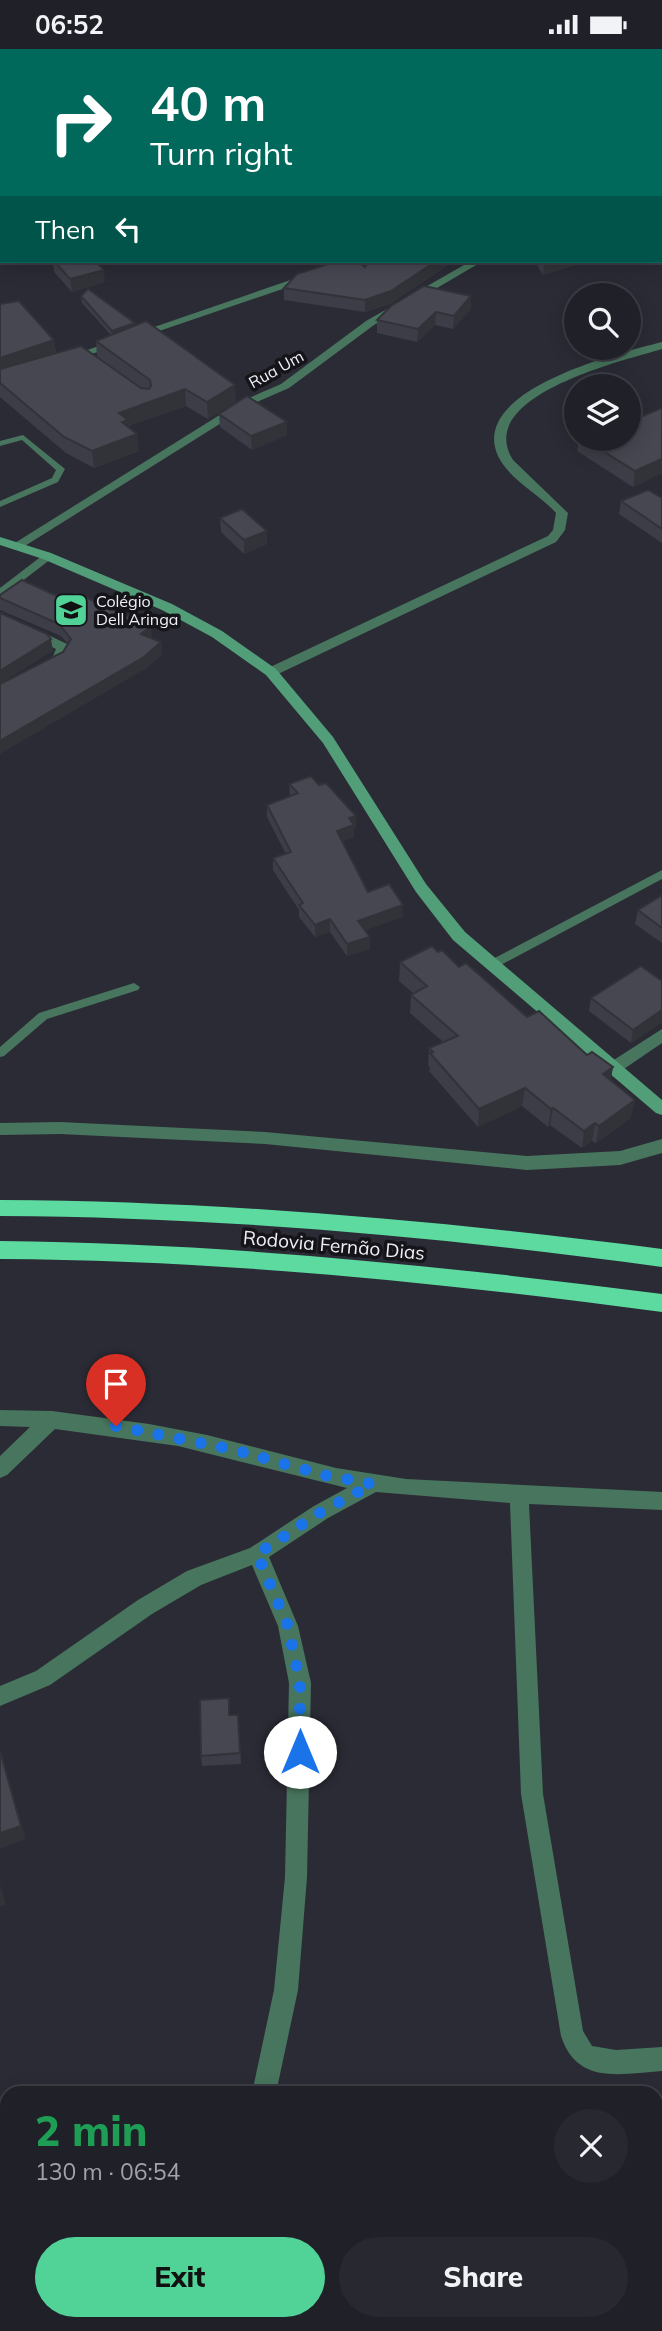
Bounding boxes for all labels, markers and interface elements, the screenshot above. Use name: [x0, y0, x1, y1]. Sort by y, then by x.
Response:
text: 06:52: [35, 8, 104, 41]
text: 40 m: [150, 72, 266, 133]
icon: right: [35, 77, 126, 168]
text: Turn right: [150, 133, 293, 173]
icon: left: [109, 210, 147, 248]
text: Then: [35, 213, 95, 246]
map controls: [564, 283, 641, 451]
button: search: [564, 283, 641, 360]
street label: Rua Um: [245, 346, 307, 392]
button: layers: [564, 374, 641, 451]
school or university icon: Colégio Dell Aringa: [52, 591, 90, 629]
place label: Colégio Dell Aringa: [96, 591, 178, 629]
street label: Rodovia Fernão Dias: [242, 1225, 426, 1265]
pin: [86, 1354, 146, 1426]
icon: arrive: [97, 1365, 135, 1403]
position arrow: [263, 1715, 337, 1789]
text: 2 min: [35, 2104, 148, 2157]
button: close: [554, 2109, 628, 2183]
text: 130 m · 06:54: [35, 2157, 180, 2186]
button: Exit: [35, 2237, 325, 2317]
button: Share: [339, 2237, 628, 2317]

